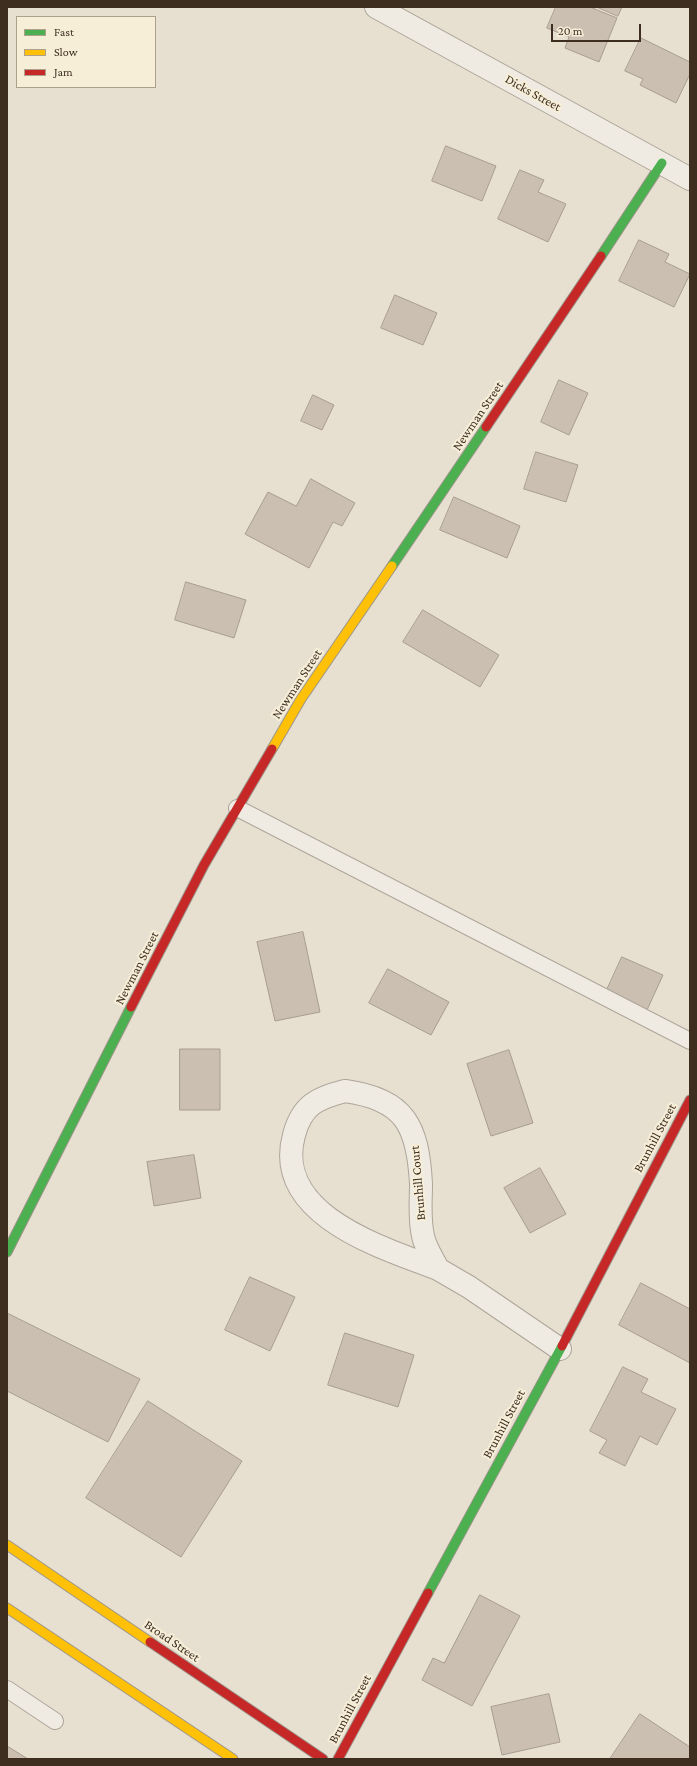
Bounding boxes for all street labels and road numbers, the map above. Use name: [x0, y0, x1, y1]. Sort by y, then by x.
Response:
street label: Dicks Street: [502, 71, 564, 115]
street label: Newman Street: [449, 378, 507, 454]
street label: Newman Street: [269, 646, 325, 722]
street label: Newman Street: [112, 929, 162, 1007]
street label: Brunhill Street: [630, 1101, 680, 1175]
street label: Brunhill Court: [407, 1145, 429, 1221]
street label: Brunhill Street: [479, 1387, 529, 1461]
street label: Broad Street: [141, 1617, 203, 1665]
street label: Brunhill Street: [325, 1672, 375, 1746]

